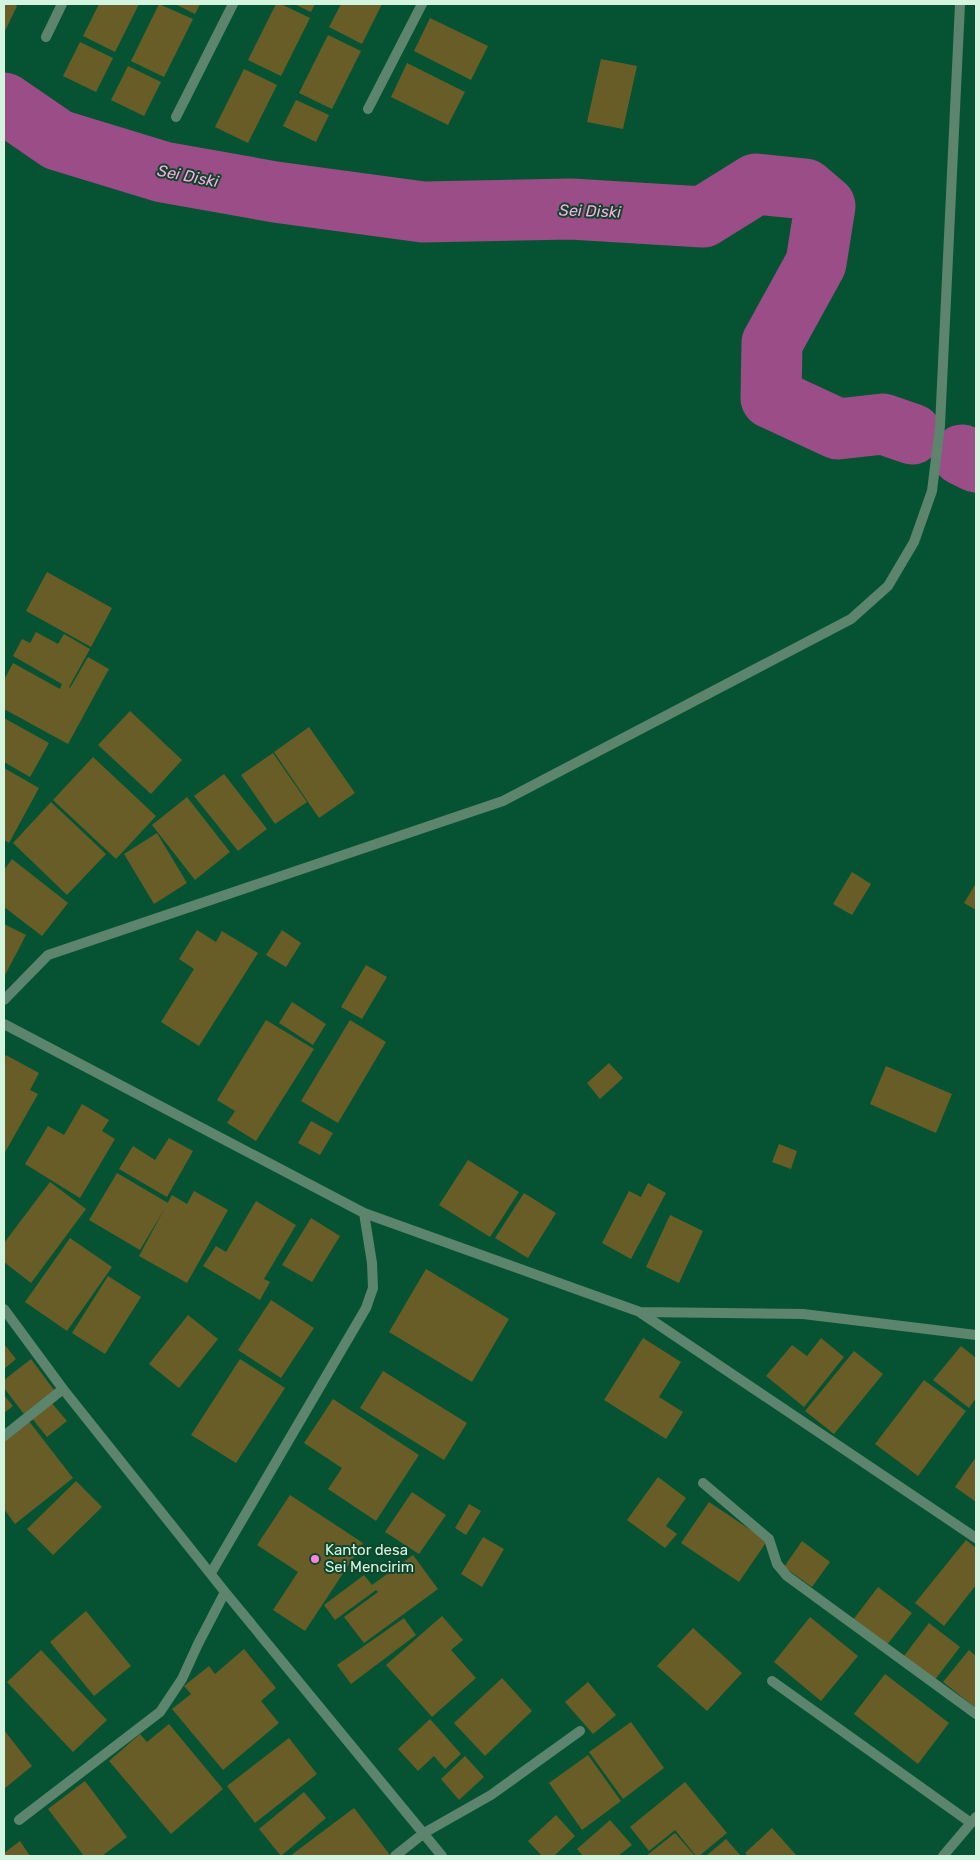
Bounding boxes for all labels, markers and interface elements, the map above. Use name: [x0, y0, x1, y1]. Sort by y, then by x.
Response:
water label: Sei Diski: [156, 161, 221, 191]
water label: Sei Diski: [559, 200, 622, 222]
place label: Kantor desa Sei Mencirim: [325, 1541, 414, 1576]
marker: Kantor desa Sei Mencirim: [309, 1553, 321, 1565]

